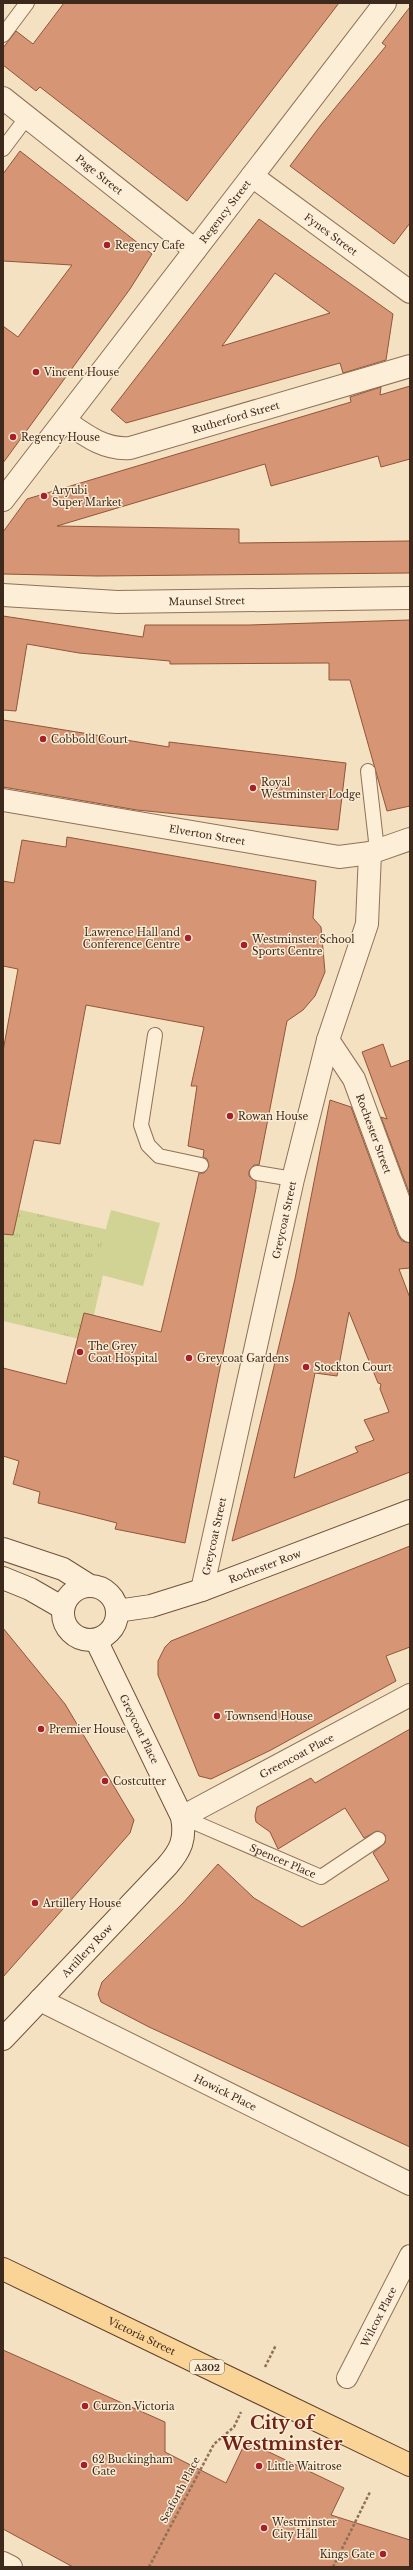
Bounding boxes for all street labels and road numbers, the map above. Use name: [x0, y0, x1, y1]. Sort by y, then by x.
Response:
street label: Page Street: [73, 152, 126, 197]
street label: Regency Street: [196, 177, 253, 246]
street label: Fynes Street: [302, 210, 361, 258]
street label: Rutherford Street: [190, 398, 281, 436]
street label: Maunsel Street: [168, 594, 245, 608]
street label: Elverton Street: [168, 822, 246, 848]
street label: Rochester Street: [353, 1092, 395, 1175]
street label: Greycoat Street: [269, 1180, 299, 1260]
street label: Greycoat Street: [199, 1496, 229, 1576]
street label: Rochester Row: [227, 1546, 303, 1586]
street label: Greycoat Place: [117, 1692, 162, 1766]
street label: Greencoat Place: [257, 1730, 336, 1781]
street label: Spencer Place: [248, 1841, 318, 1881]
street label: Artillery Row: [58, 1921, 115, 1980]
street label: Howick Place: [192, 2071, 259, 2113]
street label: Wilcox Place: [357, 2284, 399, 2350]
street label: Victoria Street: [105, 2314, 178, 2358]
road number: A302: [190, 2360, 224, 2374]
street label: Seaforth Place: [157, 2454, 203, 2525]

